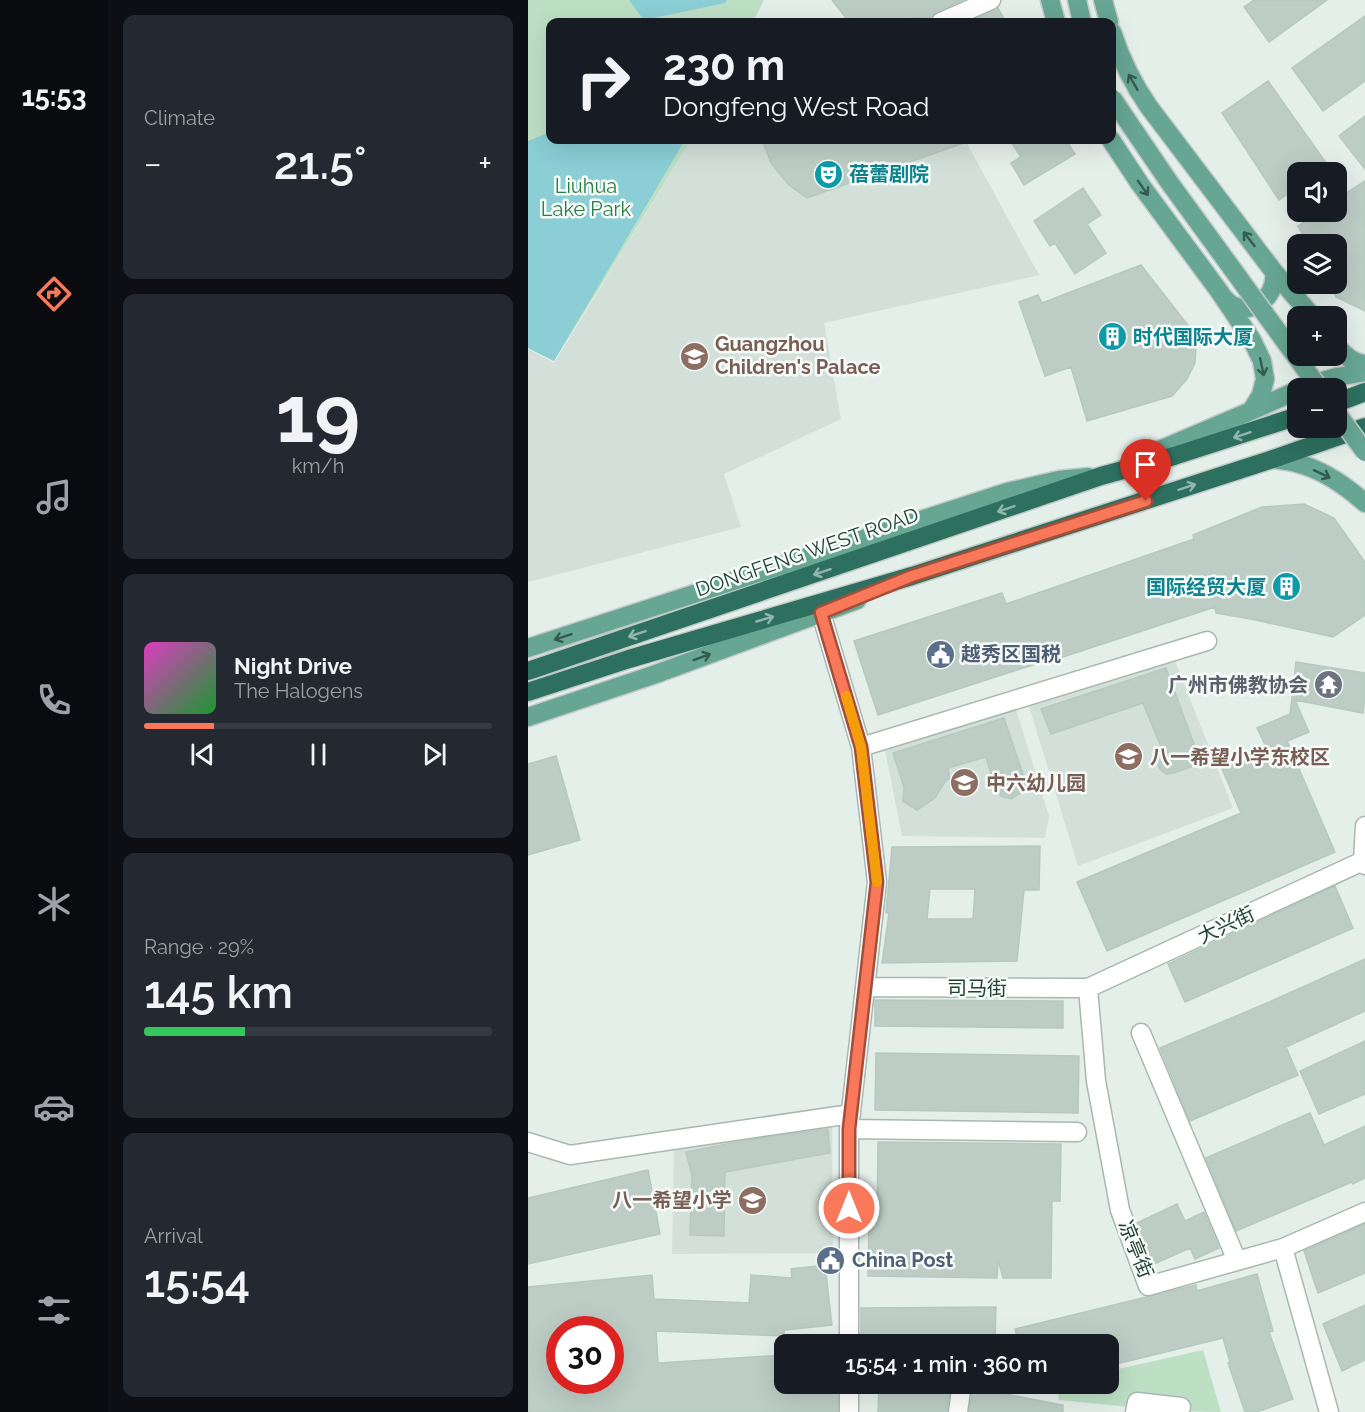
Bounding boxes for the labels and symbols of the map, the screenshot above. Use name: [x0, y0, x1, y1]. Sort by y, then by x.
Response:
one-way arrow: [1127, 74, 1139, 91]
theatre icon: 蓓蕾剧院: [812, 158, 844, 190]
place label: 蓓蕾剧院: [849, 162, 929, 186]
park label: Liuhua Lake Park: [541, 174, 632, 221]
one-way arrow: [1137, 180, 1149, 196]
one-way arrow: [1242, 231, 1255, 247]
building icon: 时代国际大厦: [1096, 321, 1128, 353]
place label: 时代国际大厦: [1133, 325, 1253, 349]
place label: Guangzhou Children's Palace: [715, 332, 881, 379]
school or university icon: Guangzhou Children's Palace: [678, 340, 710, 372]
one-way arrow: [1257, 357, 1268, 376]
one-way arrow: [1233, 430, 1252, 441]
pin: [1120, 439, 1171, 501]
one-way arrow: [1312, 469, 1330, 481]
one-way arrow: [1177, 480, 1196, 491]
street label: DONGFENG WEST ROAD: [692, 502, 922, 602]
one-way arrow: [997, 504, 1016, 515]
one-way arrow: [813, 567, 831, 578]
building icon: 国际经贸大厦: [1271, 571, 1303, 603]
place label: 国际经贸大厦: [1146, 575, 1266, 599]
one-way arrow: [755, 613, 774, 624]
one-way arrow: [628, 629, 647, 640]
one-way arrow: [554, 632, 573, 643]
public building icon: 越秀区国税: [924, 638, 956, 670]
place label: 越秀区国税: [961, 642, 1061, 666]
one-way arrow: [692, 651, 711, 662]
temple icon: 广州市佛教协会: [1313, 669, 1345, 701]
place label: 广州市佛教协会: [1168, 673, 1308, 697]
school or university icon: 八一希望小学东校区: [1113, 741, 1145, 773]
place label: 八一希望小学东校区: [1150, 745, 1330, 769]
school or university icon: 中六幼儿园: [949, 767, 981, 799]
place label: 中六幼儿园: [986, 771, 1086, 795]
street label: 大兴街: [1194, 901, 1258, 949]
street label: 司马街: [947, 976, 1007, 1000]
position arrow: [817, 1176, 881, 1240]
school or university icon: 八一希望小学: [737, 1184, 769, 1216]
place label: 八一希望小学: [612, 1188, 732, 1212]
street label: 凉亭街: [1114, 1217, 1158, 1281]
public building icon: China Post: [815, 1244, 847, 1276]
place label: China Post: [852, 1248, 953, 1272]
speed limit sign: 30: [546, 1316, 624, 1394]

